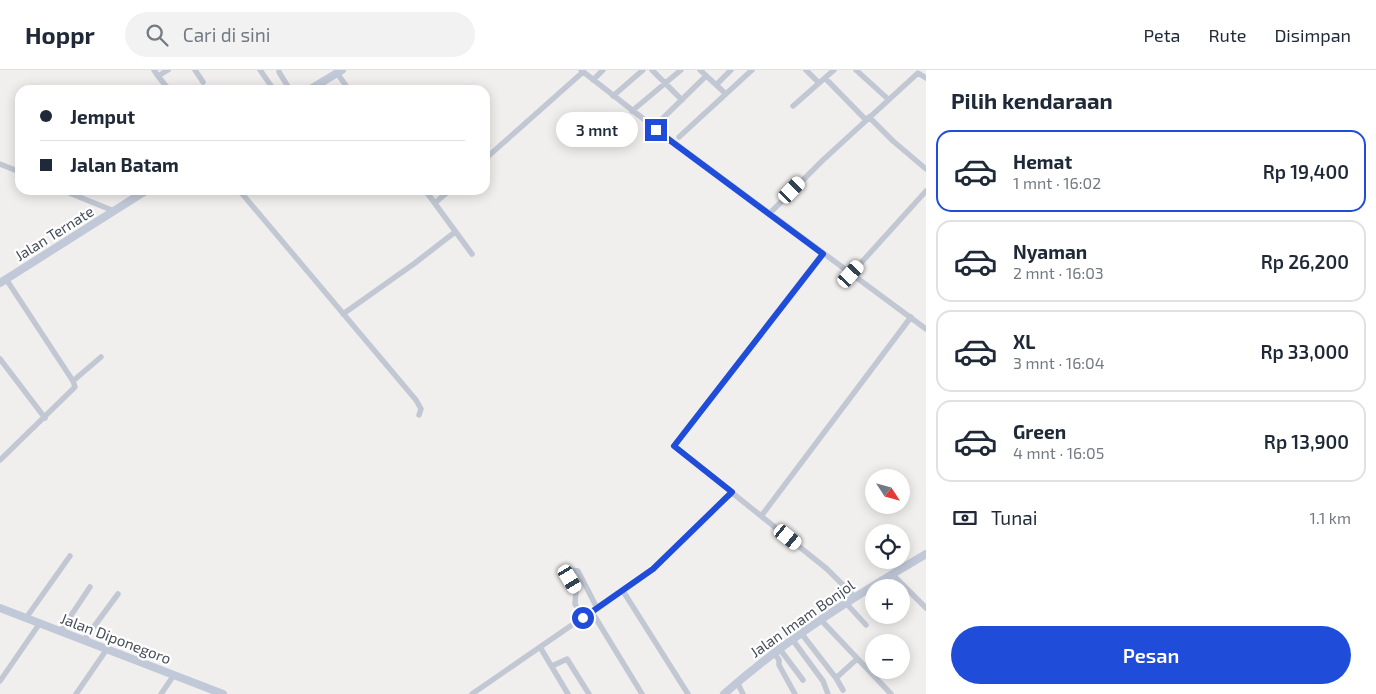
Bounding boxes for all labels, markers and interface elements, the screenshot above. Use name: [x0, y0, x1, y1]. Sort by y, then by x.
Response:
search box: [125, 12, 475, 57]
text: Hoppr: [25, 20, 95, 49]
icon: search: [143, 21, 171, 49]
text: Cari di sini: [183, 23, 271, 46]
text: Peta: [1144, 24, 1181, 46]
text: Rute: [1209, 24, 1246, 46]
text: Disimpan: [1274, 24, 1351, 46]
text: Pilih kendaraan: [951, 87, 1113, 113]
text: Jemput: [70, 105, 135, 128]
callout: 3 mnt: [556, 112, 638, 148]
route end: [645, 119, 667, 141]
text: 3 mnt: [576, 120, 618, 139]
icon: car: [953, 149, 998, 194]
text: Hemat: [1013, 150, 1072, 173]
text: Jalan Batam: [70, 153, 179, 176]
text: Rp 19,400: [1263, 160, 1349, 183]
text: 1 mnt · 16:02: [1013, 173, 1101, 192]
car: [776, 174, 807, 206]
street label: Jalan Ternate: [11, 202, 97, 264]
icon: car: [953, 239, 998, 284]
text: Nyaman: [1013, 240, 1087, 263]
text: Rp 26,200: [1261, 250, 1349, 273]
car: [835, 258, 866, 290]
text: 2 mnt · 16:03: [1013, 263, 1104, 282]
icon: car: [953, 329, 998, 374]
text: XL: [1013, 330, 1035, 353]
text: Rp 33,000: [1260, 340, 1349, 363]
text: 3 mnt · 16:04: [1013, 353, 1105, 372]
icon: car: [953, 419, 998, 464]
text: Green: [1013, 420, 1066, 443]
text: Rp 13,900: [1264, 430, 1349, 453]
text: 4 mnt · 16:05: [1013, 443, 1104, 462]
north arrow: [865, 469, 910, 514]
map controls: [865, 469, 910, 679]
icon: cash: [951, 504, 979, 532]
text: Tunai: [991, 506, 1037, 529]
text: 1.1 km: [1310, 508, 1351, 527]
car: [771, 522, 804, 552]
button: locate: [865, 524, 910, 569]
car: [555, 562, 584, 596]
street label: Jalan Imam Bonjol: [746, 575, 859, 662]
button: +: [865, 579, 910, 624]
route start: [572, 607, 594, 629]
street label: Jalan Diponegoro: [58, 609, 174, 667]
button: Pesan: [951, 626, 1351, 684]
button: −: [865, 634, 910, 679]

